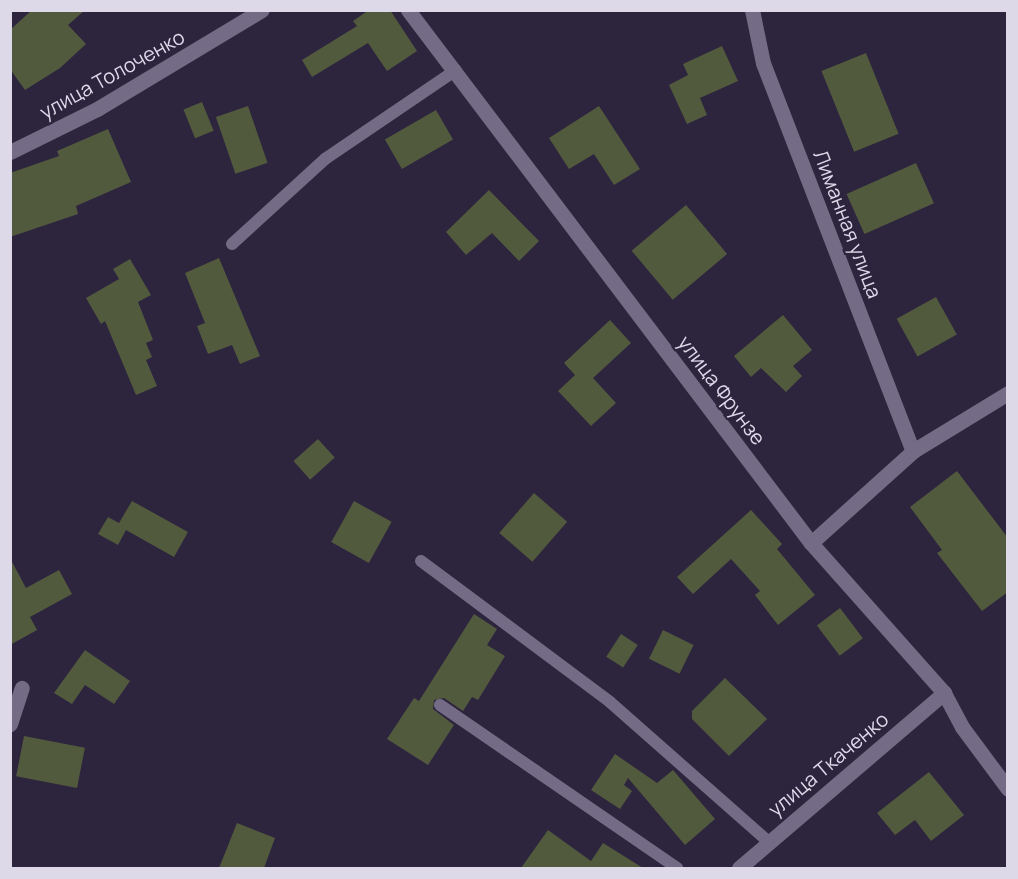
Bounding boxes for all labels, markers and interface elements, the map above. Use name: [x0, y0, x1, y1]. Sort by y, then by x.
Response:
street label: улица Толоченко: [35, 24, 189, 124]
street label: Лиманная улица: [809, 147, 887, 301]
street label: улица Фрунзе: [673, 331, 771, 449]
street label: улица Ткаченко: [763, 707, 893, 821]

